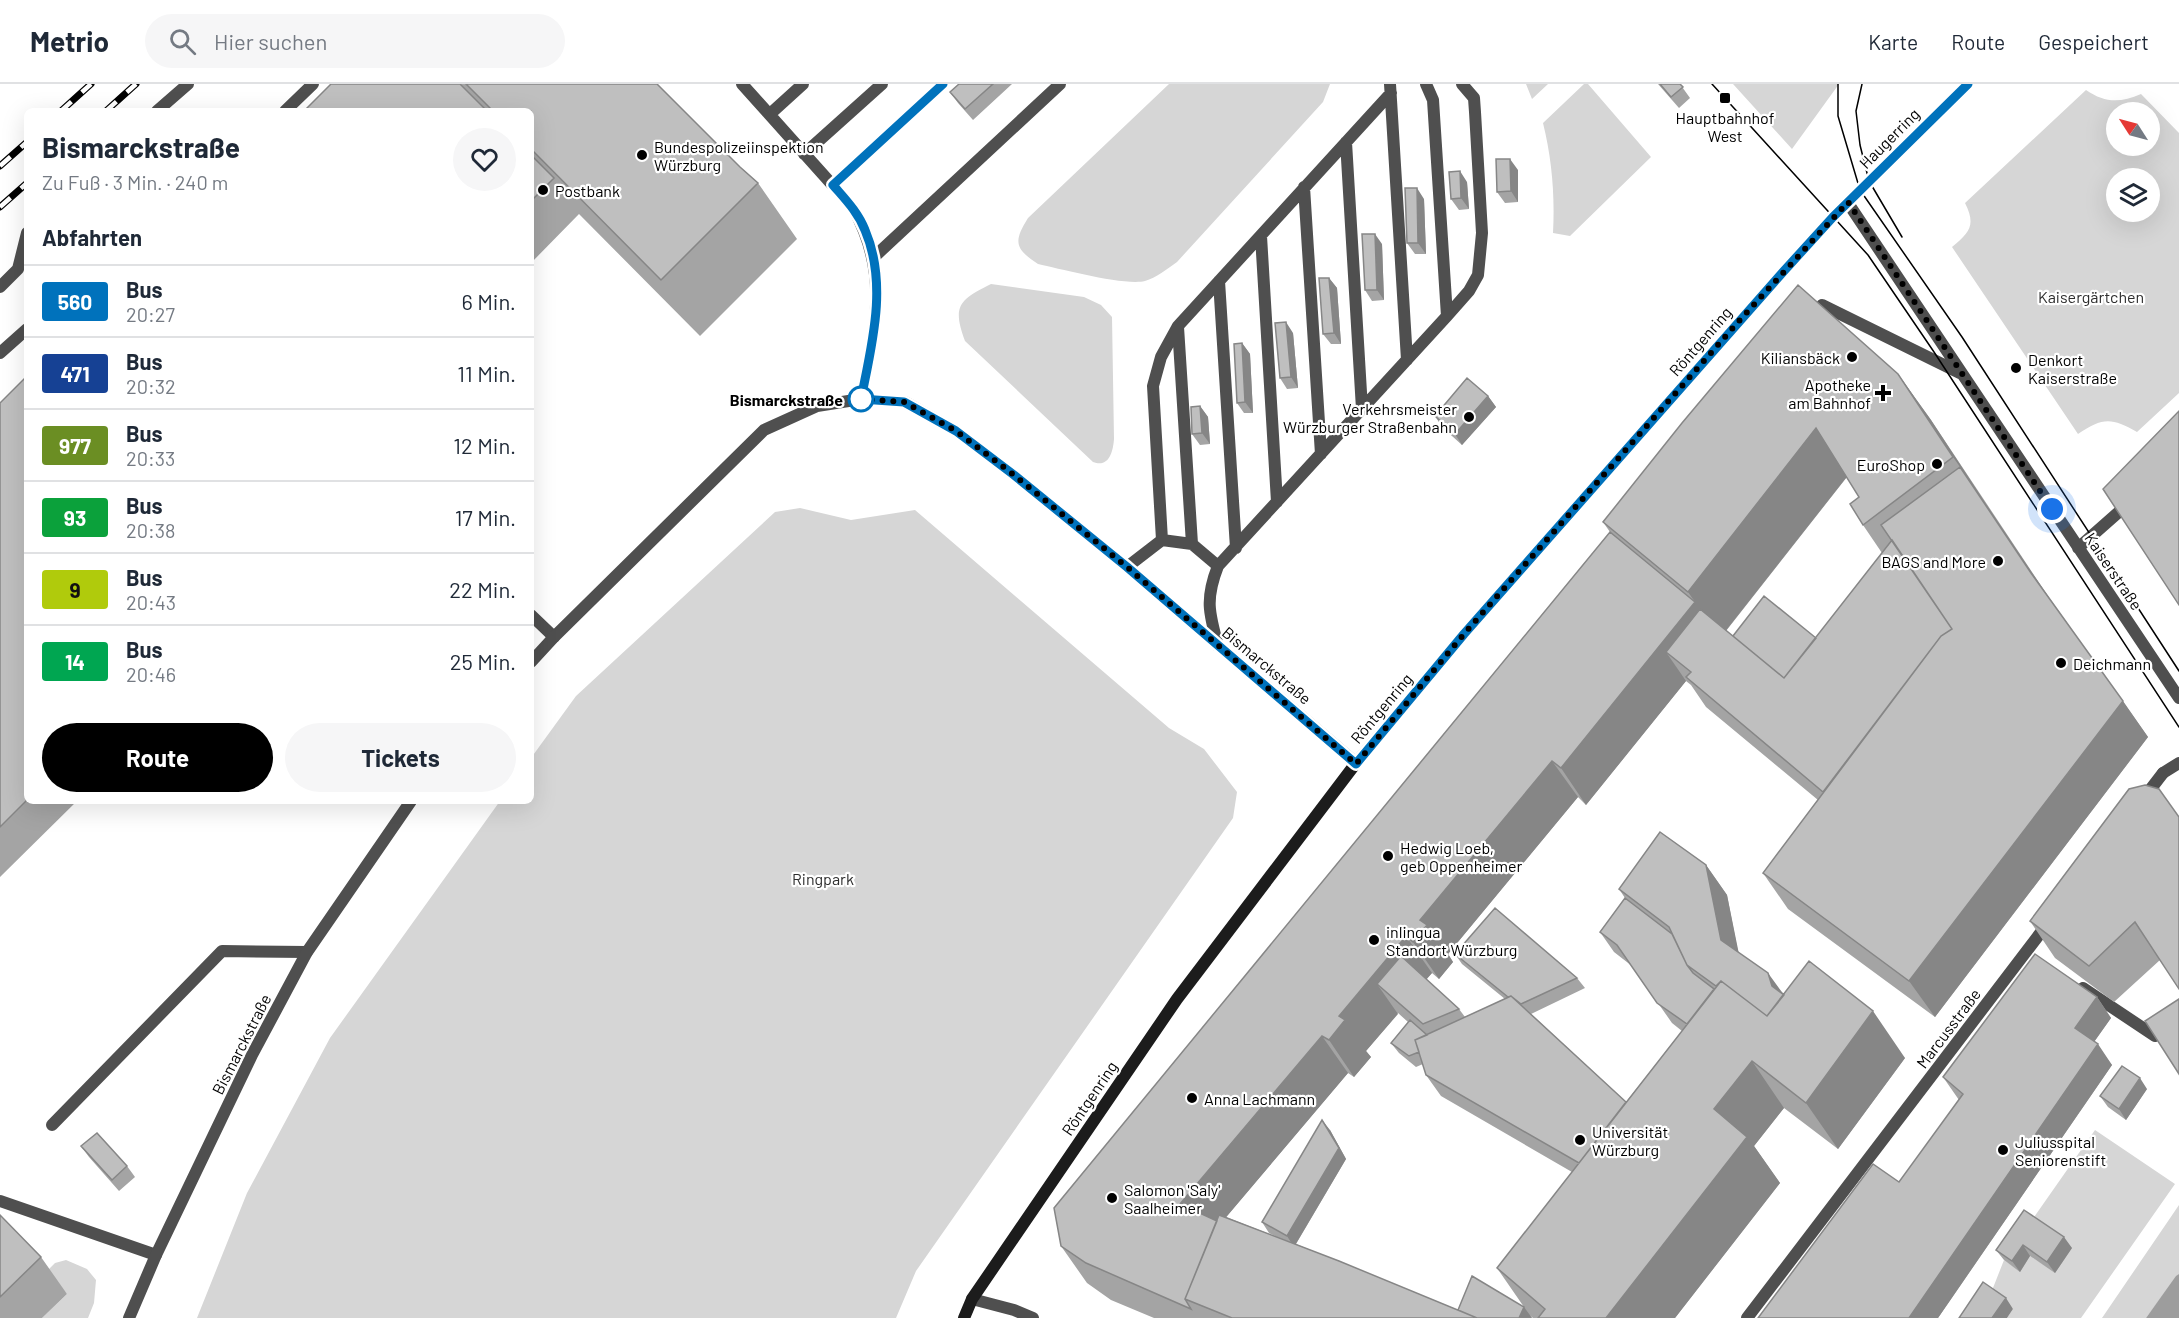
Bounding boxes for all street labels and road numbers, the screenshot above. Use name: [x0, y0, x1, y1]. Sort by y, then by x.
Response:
street label: Haugerring: [1855, 104, 1923, 172]
street label: Röntgenring: [1665, 303, 1735, 379]
street label: Kaiserstraße: [2081, 529, 2147, 613]
street label: Bismarckstraße: [1219, 622, 1315, 708]
street label: Röntgenring: [1346, 669, 1416, 747]
street label: Marcusstraße: [1912, 984, 1984, 1072]
street label: Bismarckstraße: [208, 991, 274, 1097]
street label: Röntgenring: [1057, 1057, 1121, 1139]

